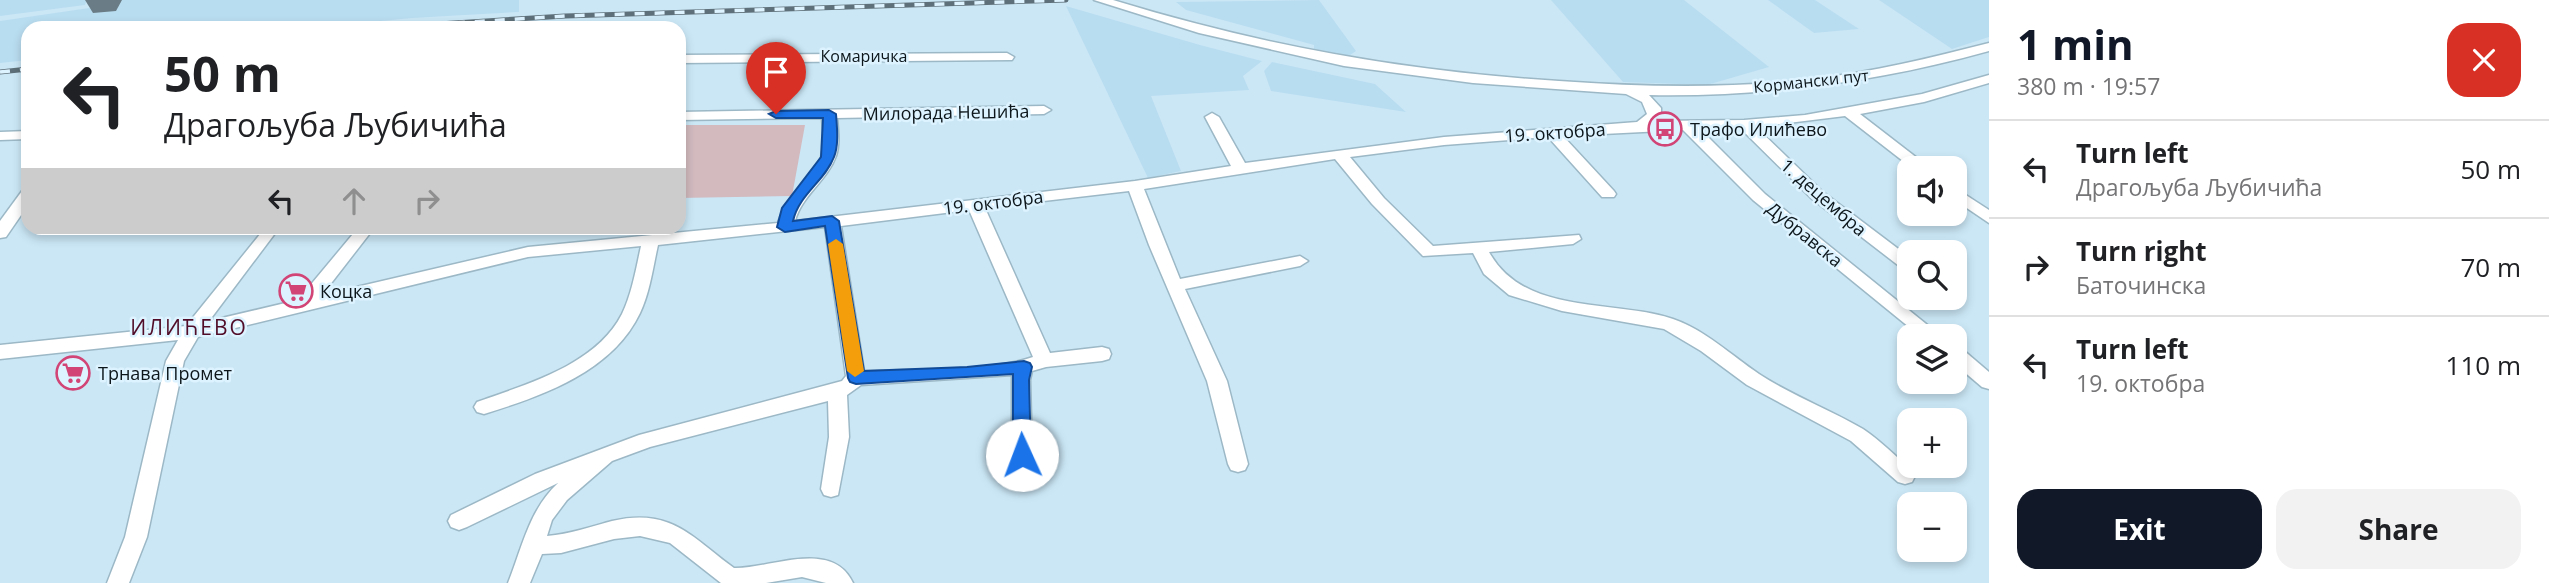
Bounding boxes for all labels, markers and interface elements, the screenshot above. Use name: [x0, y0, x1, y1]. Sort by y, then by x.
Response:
text: 1 min: [2017, 15, 2134, 72]
button: close: [2447, 23, 2521, 97]
text: 50 m: [164, 40, 281, 106]
pin: [746, 42, 806, 114]
street label: Комаричка: [821, 45, 907, 67]
icon: left: [49, 49, 140, 140]
icon: arrive: [757, 53, 795, 91]
street label: Кормански пут: [1752, 64, 1870, 98]
text: 380 m · 19:57: [2017, 70, 2160, 102]
street label: Милорада Нешића: [862, 99, 1030, 125]
text: Драгољуба Љубичића: [164, 103, 507, 146]
bus stop icon: Трафо Илићево: [1646, 110, 1684, 148]
street label: 19. октобра: [1504, 117, 1606, 147]
place label: Трафо Илићево: [1690, 117, 1827, 141]
text: Turn left: [2076, 135, 2188, 171]
icon: left: [2017, 150, 2055, 188]
text: 50 m: [2460, 151, 2521, 187]
street label: 1. децембра: [1776, 153, 1872, 241]
map controls: [1897, 156, 1967, 562]
button: sound: [1897, 156, 1967, 226]
text: Драгољуба Љубичића: [2076, 171, 2322, 203]
icon: left: [262, 182, 300, 220]
icon: ahead: [335, 182, 373, 220]
icon: right: [408, 182, 446, 220]
street label: 19. октобра: [941, 184, 1045, 220]
street label: Дубравска: [1762, 196, 1848, 272]
text: Turn right: [2076, 233, 2207, 269]
button: search: [1897, 240, 1967, 310]
icon: right: [2017, 248, 2055, 286]
text: 70 m: [2460, 249, 2521, 285]
text: Баточинска: [2076, 269, 2206, 301]
supermarket icon: Коцка: [277, 272, 315, 310]
place label: Коцка: [320, 279, 372, 303]
district label: ИЛИЋЕВО: [130, 313, 248, 341]
button: layers: [1897, 324, 1967, 394]
text: Turn left: [2076, 331, 2188, 367]
icon: left: [2017, 346, 2055, 384]
text: 110 m: [2446, 347, 2521, 383]
supermarket icon: Трнава Промет: [54, 354, 92, 392]
place label: Трнава Промет: [98, 361, 233, 385]
text: 19. октобра: [2076, 367, 2205, 399]
button: +: [1897, 408, 1967, 478]
position arrow: [985, 418, 1059, 492]
button: Exit: [2017, 489, 2262, 569]
button: Share: [2276, 489, 2521, 569]
button: −: [1897, 492, 1967, 562]

